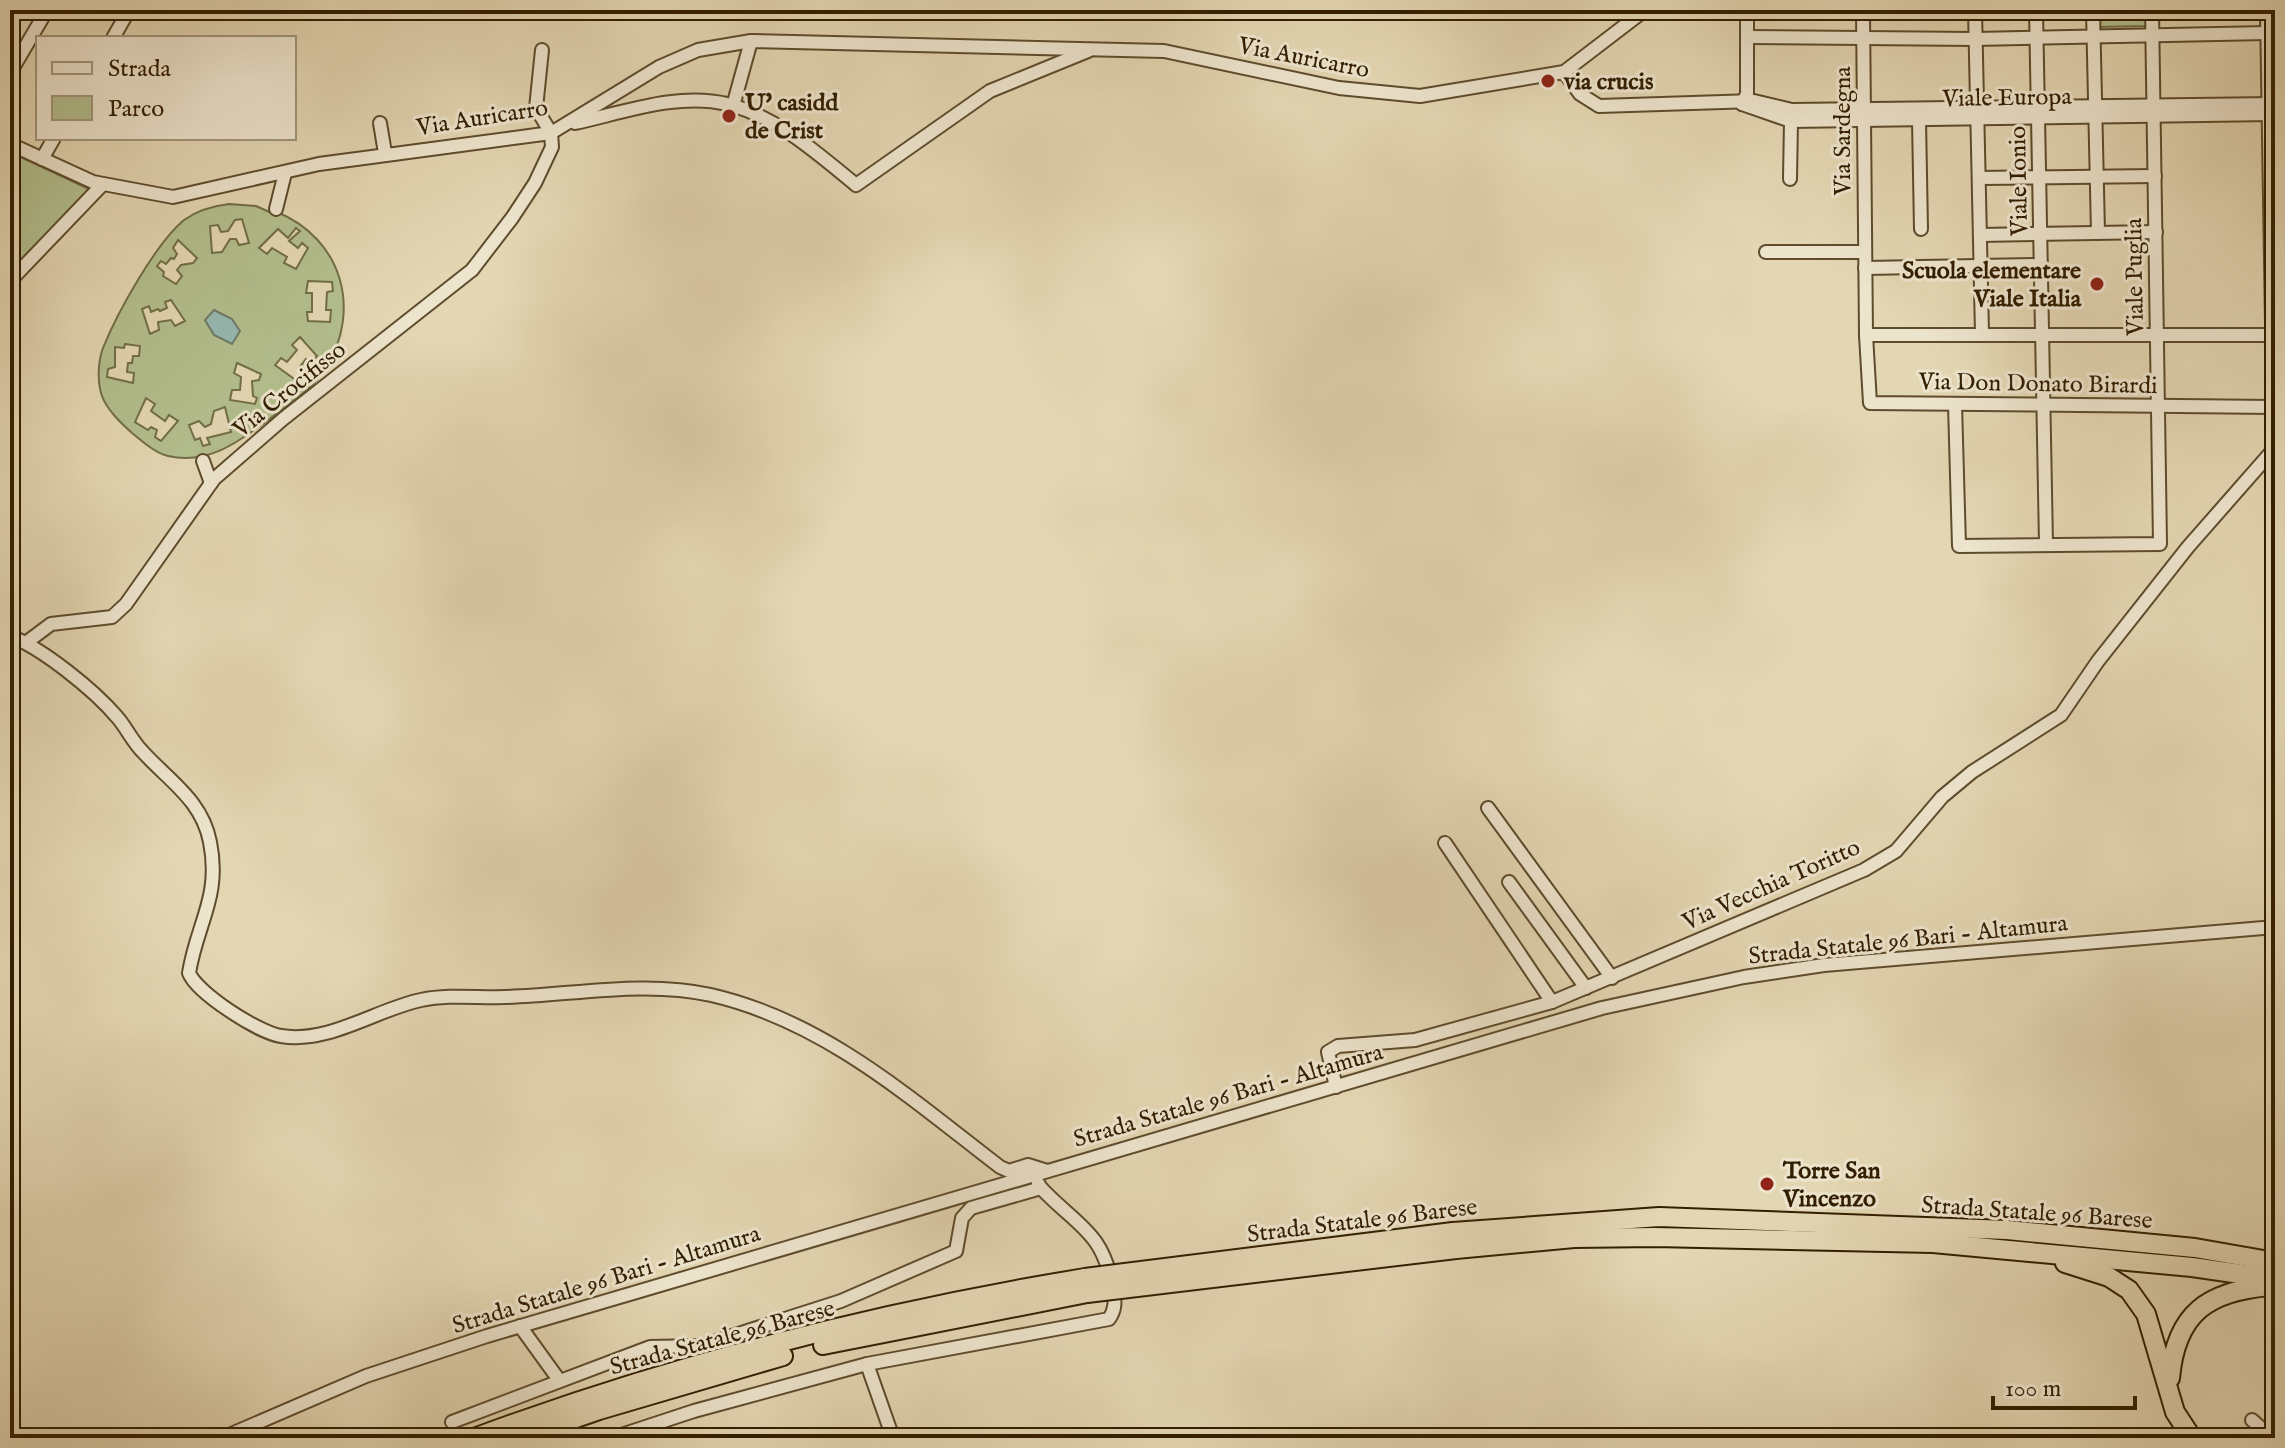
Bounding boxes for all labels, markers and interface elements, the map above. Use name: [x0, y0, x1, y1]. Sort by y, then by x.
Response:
street label: Via Auricarro: [1235, 30, 1372, 86]
legend: [36, 36, 296, 140]
text: Strada: [108, 54, 172, 85]
street label: Via Sardegna: [1828, 66, 1859, 197]
place label: via crucis: [1563, 67, 1654, 98]
marker: via crucis: [1539, 72, 1557, 90]
street label: Viale Europa: [1941, 82, 2073, 115]
place label: U' casidd de Crist: [744, 88, 839, 147]
street label: Via Auricarro: [413, 93, 550, 144]
text: Parco: [108, 94, 164, 125]
marker: U' casidd de Crist: [720, 107, 738, 125]
street label: Viale Ionio: [2003, 126, 2036, 237]
street label: Viale Puglia: [2119, 217, 2152, 337]
place label: Scuola elementare Viale Italia: [1902, 256, 2082, 315]
marker: Scuola elementare Viale Italia: [2088, 275, 2106, 293]
street label: Via Crocifisso: [226, 335, 353, 446]
street label: Via Don Donato Birardi: [1917, 367, 2158, 402]
street label: Via Vecchia Toritto: [1677, 832, 1865, 939]
street label: Strada Statale 96 Bari - Altamura: [1747, 908, 2070, 973]
street label: Strada Statale 96 Bari - Altamura: [1070, 1037, 1387, 1156]
place label: Torre San Vincenzo: [1782, 1156, 1881, 1215]
marker: Torre San Vincenzo: [1758, 1175, 1776, 1193]
street label: Strada Statale 96 Barese: [1920, 1190, 2154, 1237]
street label: Strada Statale 96 Barese: [1245, 1192, 1479, 1251]
street label: Strada Statale 96 Bari - Altamura: [449, 1219, 765, 1342]
street label: Strada Statale 96 Barese: [606, 1293, 838, 1383]
scale bar: [1993, 1360, 2135, 1410]
text: 100 m: [2005, 1374, 2061, 1405]

